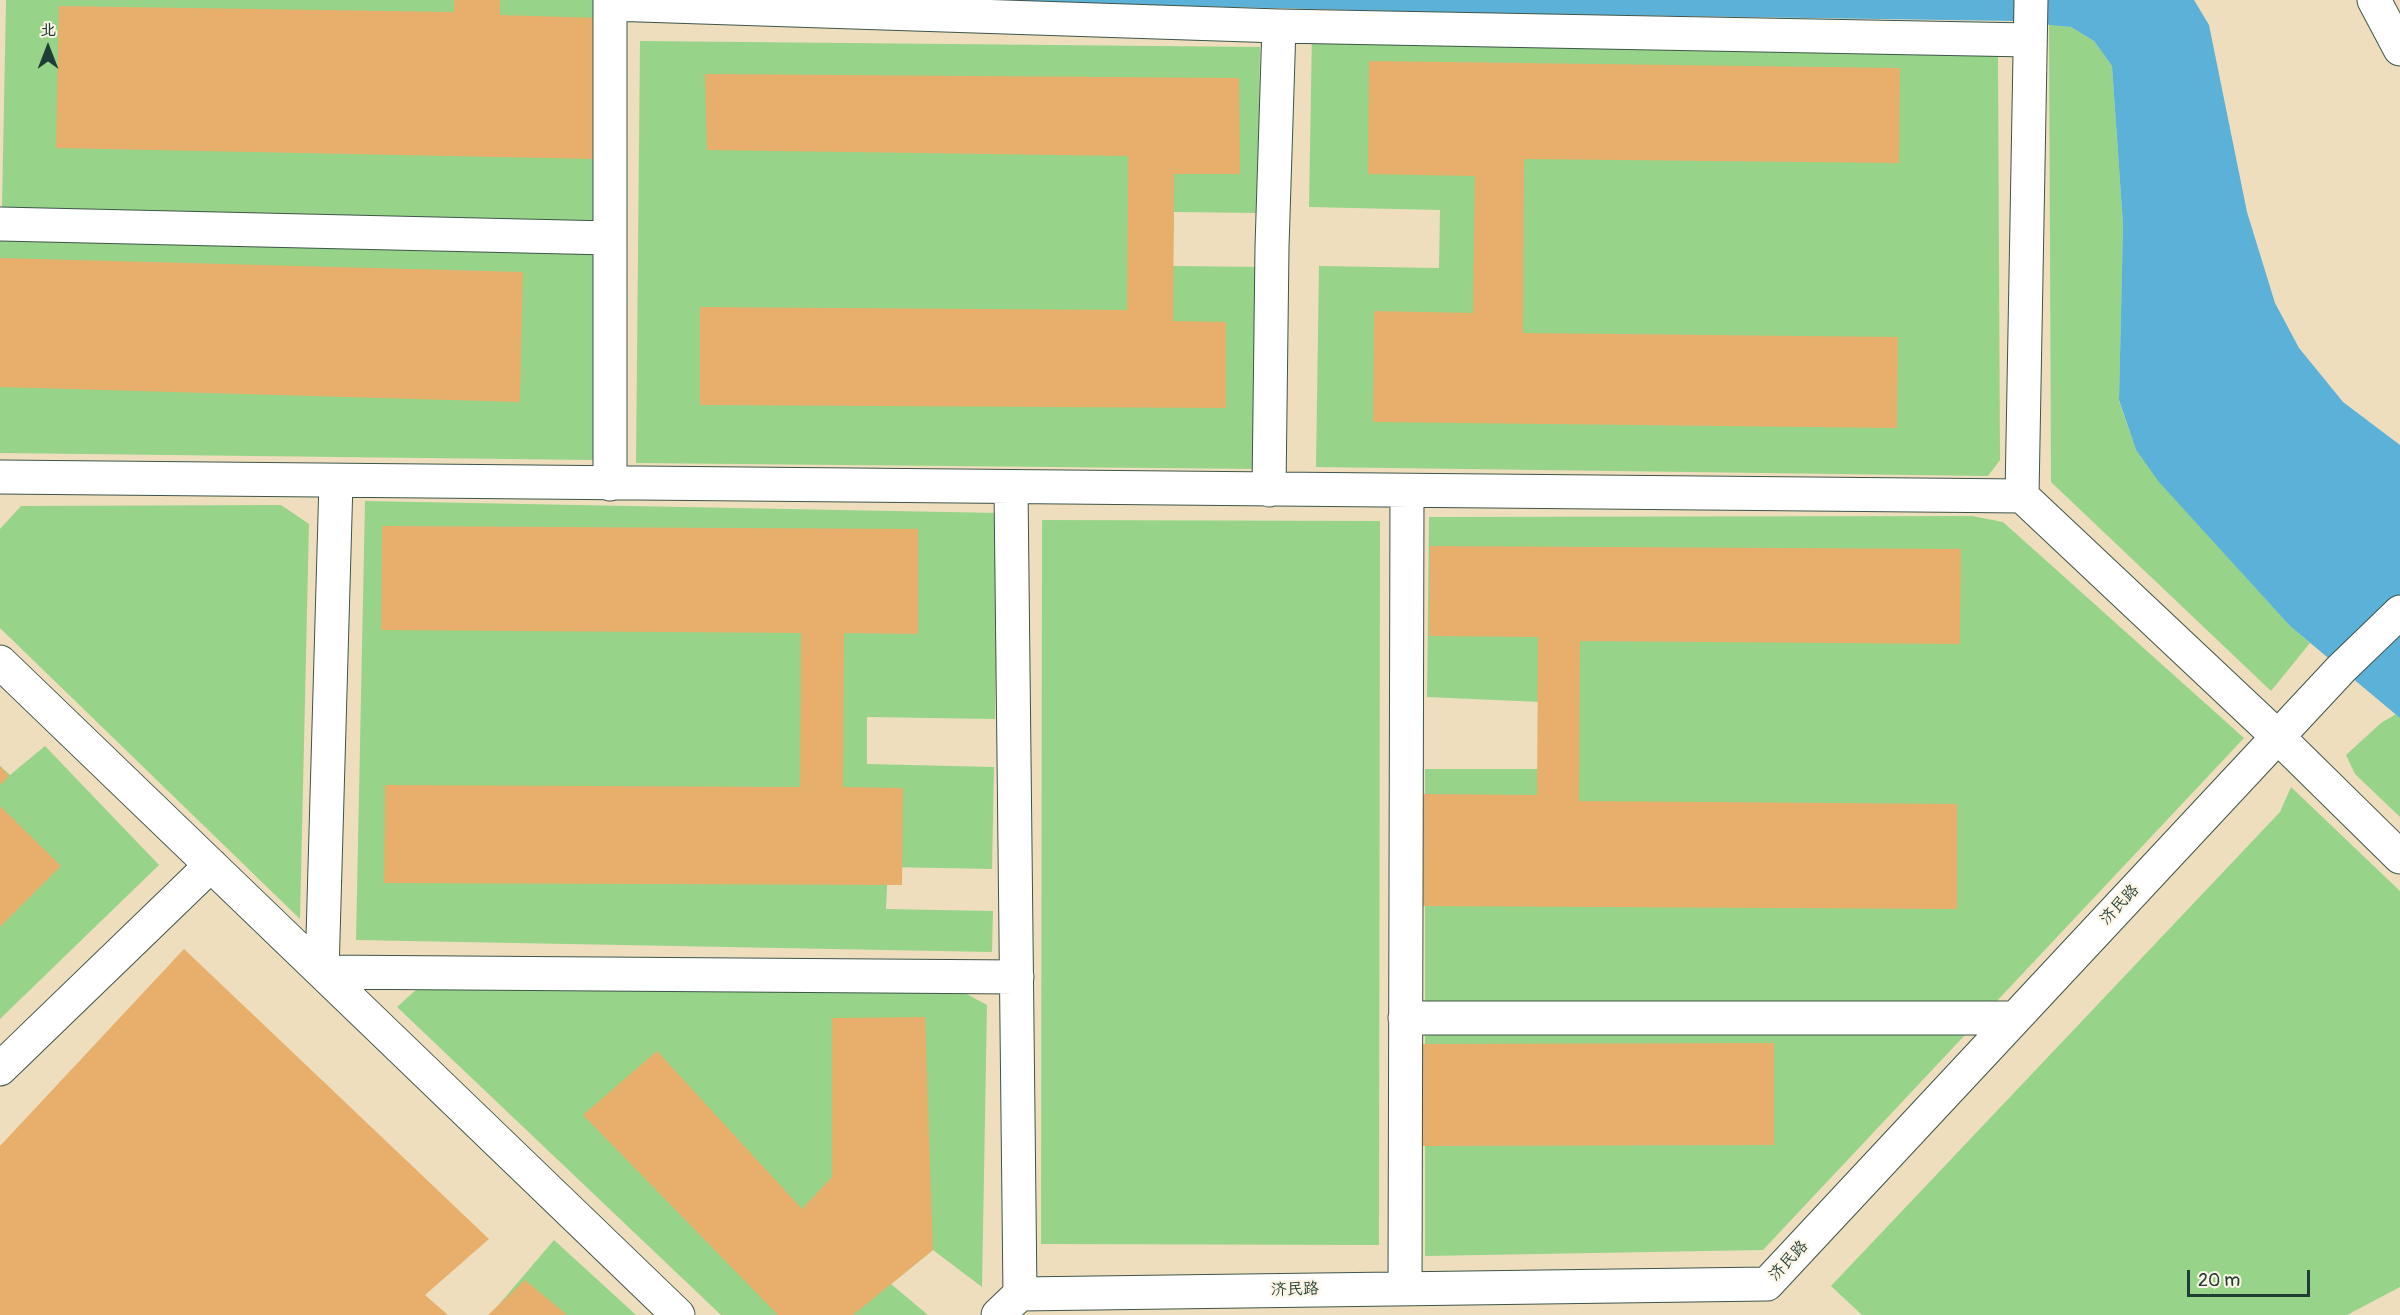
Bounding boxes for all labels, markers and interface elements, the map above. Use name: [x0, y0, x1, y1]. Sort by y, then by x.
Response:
north arrow: [18, 18, 78, 78]
text: 北: [40, 20, 56, 40]
street label: 济民路: [2097, 881, 2143, 929]
street label: 济民路: [1766, 1237, 1812, 1285]
scale bar: [2190, 1258, 2313, 1296]
text: 20 m: [2198, 1269, 2240, 1292]
street label: 济民路: [1271, 1280, 1319, 1300]

